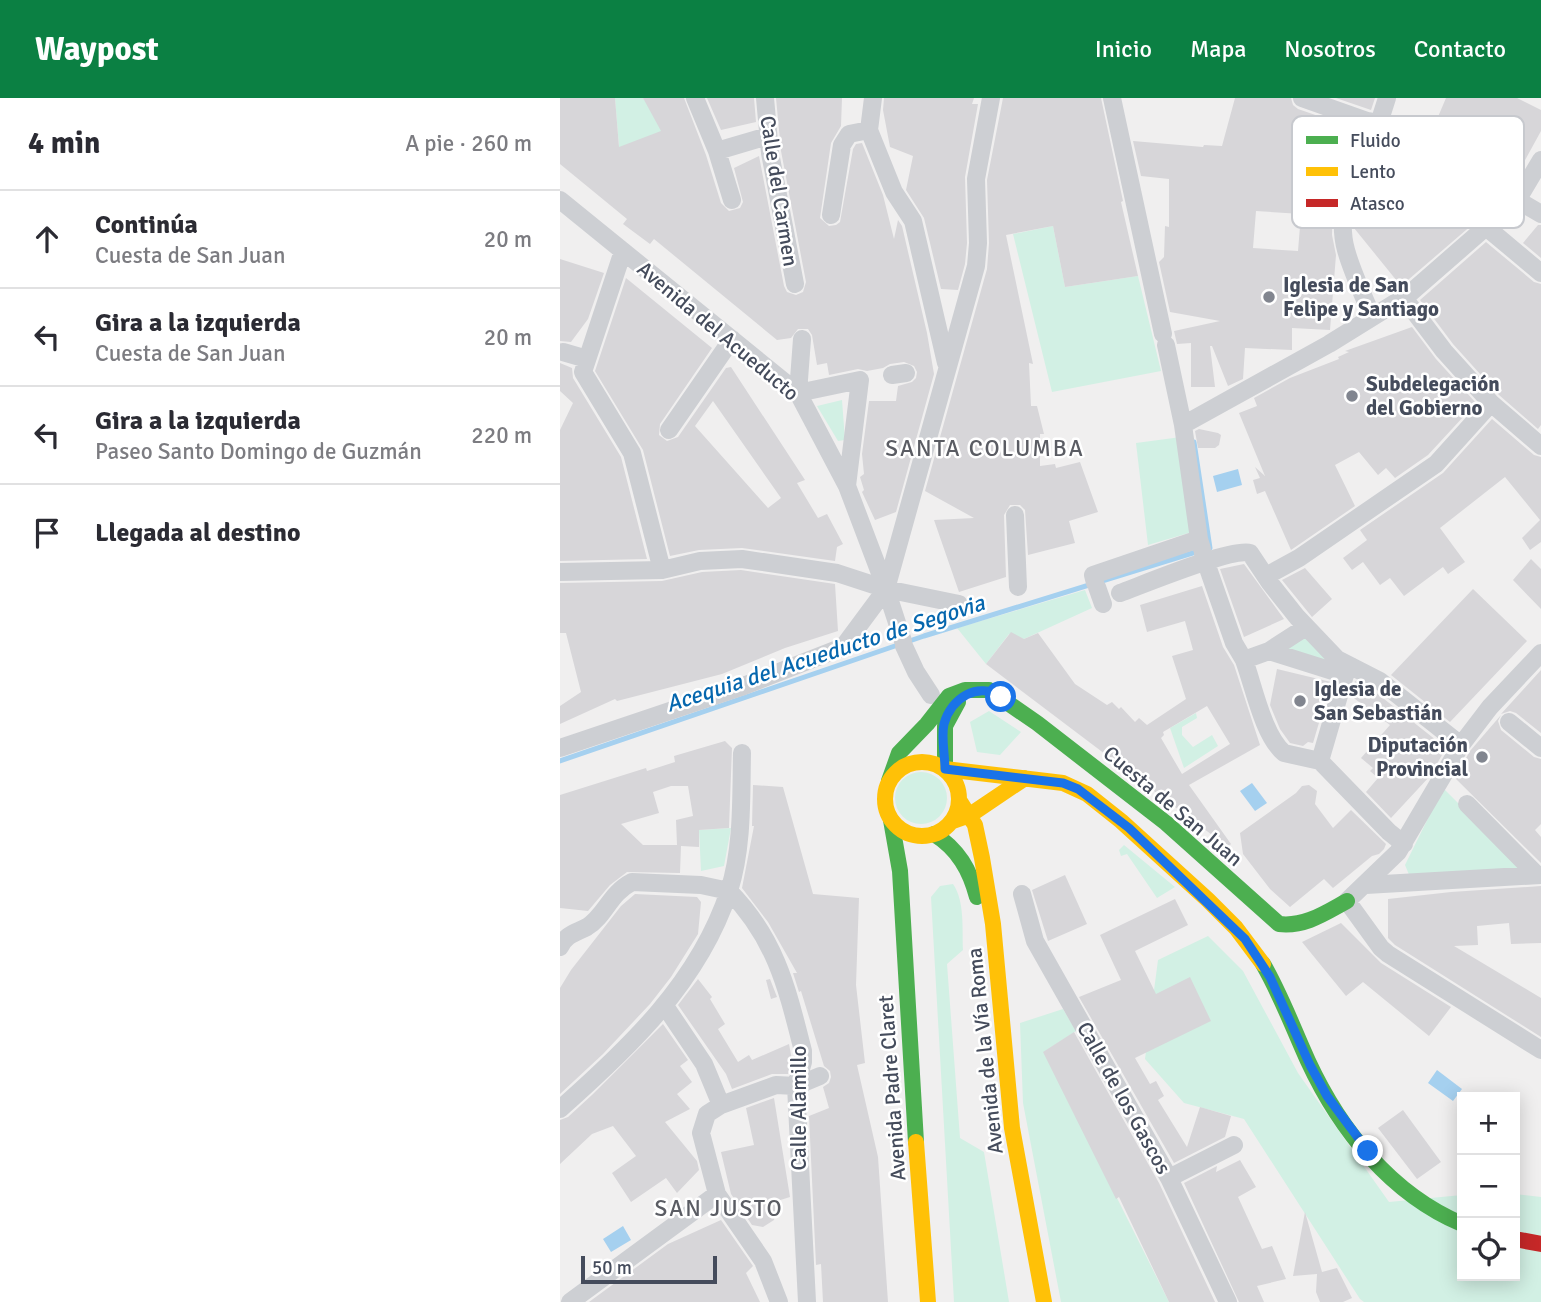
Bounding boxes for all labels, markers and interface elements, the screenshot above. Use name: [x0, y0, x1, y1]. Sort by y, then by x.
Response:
text: Waypost: [35, 29, 159, 70]
text: Inicio: [1095, 34, 1152, 64]
text: Mapa: [1190, 34, 1246, 64]
text: Nosotros: [1284, 34, 1376, 64]
text: Contacto: [1414, 34, 1506, 64]
street label: Calle del Carmen: [754, 114, 804, 268]
legend: [1292, 116, 1524, 228]
text: 4 min: [28, 125, 100, 162]
text: A pie · 260 m: [405, 129, 532, 158]
text: Fluido: [1350, 129, 1401, 153]
text: Lento: [1350, 160, 1396, 184]
text: Atasco: [1350, 192, 1405, 216]
text: Continúa: [95, 209, 198, 241]
icon: ahead: [28, 220, 66, 258]
text: 20 m: [484, 225, 532, 254]
text: Cuesta de San Juan: [95, 241, 286, 270]
street label: Avenida del Acueducto: [632, 256, 804, 406]
place label: Iglesia de San Felipe y Santiago: [1283, 272, 1439, 322]
marker: Iglesia de San Felipe y Santiago: [1261, 289, 1277, 305]
text: Gira a la izquierda: [95, 307, 301, 339]
icon: left: [28, 318, 66, 356]
text: 20 m: [484, 323, 532, 352]
text: Cuesta de San Juan: [95, 339, 286, 368]
place label: Subdelegación del Gobierno: [1366, 371, 1500, 421]
marker: Subdelegación del Gobierno: [1344, 388, 1360, 404]
text: Gira a la izquierda: [95, 405, 301, 437]
icon: left: [28, 416, 66, 454]
text: 220 m: [471, 421, 532, 450]
district label: SANTA COLUMBA: [885, 434, 1085, 463]
text: Paseo Santo Domingo de Guzmán: [95, 437, 422, 466]
icon: arrive: [28, 514, 66, 552]
text: Llegada al destino: [95, 517, 301, 549]
water label: Acequia del Acueducto de Segovia: [662, 588, 989, 719]
place label: Iglesia de San Sebastián: [1314, 676, 1442, 726]
route start: [985, 681, 1016, 712]
marker: Iglesia de San Sebastián: [1292, 693, 1308, 709]
place label: Diputación Provincial: [1367, 732, 1468, 782]
street label: Cuesta de San Juan: [1098, 740, 1248, 872]
marker: Diputación Provincial: [1474, 749, 1490, 765]
street label: Avenida de la Vía Roma: [961, 947, 1009, 1155]
street label: Avenida Padre Claret: [873, 994, 911, 1182]
street label: Calle de los Gascos: [1071, 1017, 1177, 1179]
street label: Calle Alamillo: [786, 1046, 812, 1170]
map controls: [1457, 1092, 1520, 1281]
button: +: [1457, 1092, 1520, 1155]
route end: [1352, 1135, 1383, 1166]
button: −: [1457, 1155, 1520, 1218]
district label: SAN JUSTO: [654, 1194, 784, 1223]
button: locate: [1457, 1218, 1520, 1281]
scale bar: [581, 1253, 718, 1285]
text: 50 m: [592, 1256, 632, 1280]

